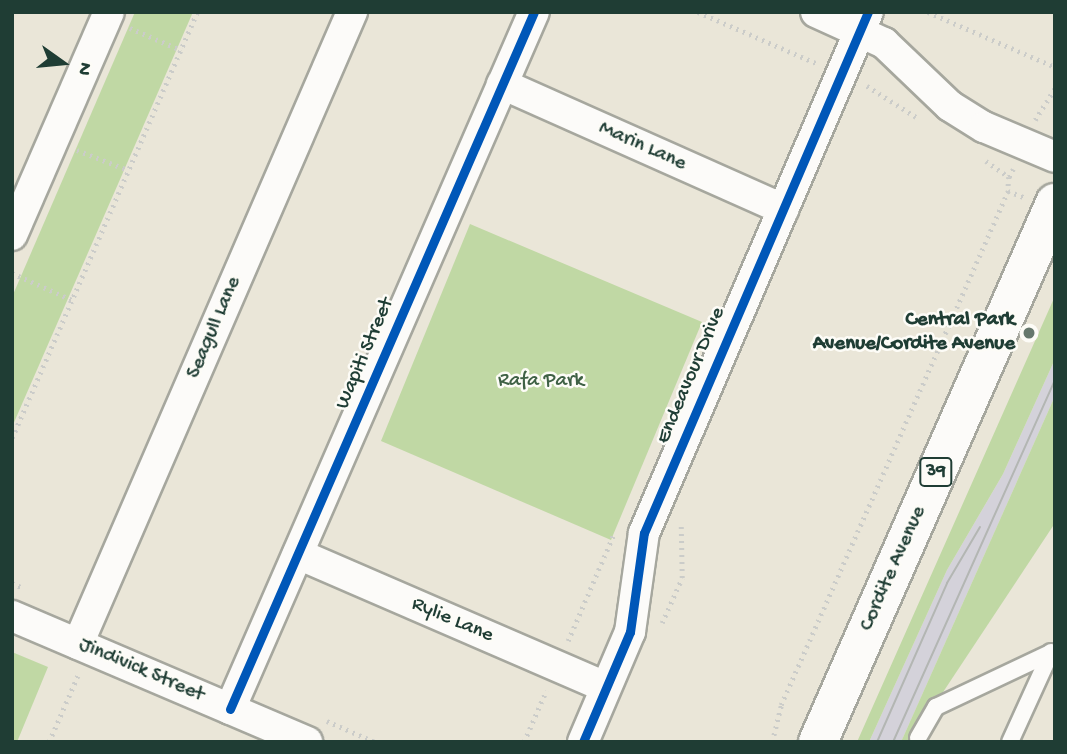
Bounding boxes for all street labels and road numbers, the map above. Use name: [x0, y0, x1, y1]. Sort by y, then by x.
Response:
street label: Marin Lane: [594, 117, 690, 177]
street label: Seagull Lane: [182, 273, 248, 383]
street label: Wapiti Street: [331, 295, 401, 413]
street label: Endeavour Drive: [652, 304, 732, 448]
road number: 39: [918, 457, 954, 488]
street label: Cordite Avenue: [855, 503, 933, 635]
street label: Rylie Lane: [407, 593, 497, 649]
street label: Jindivick Street: [74, 633, 208, 709]

